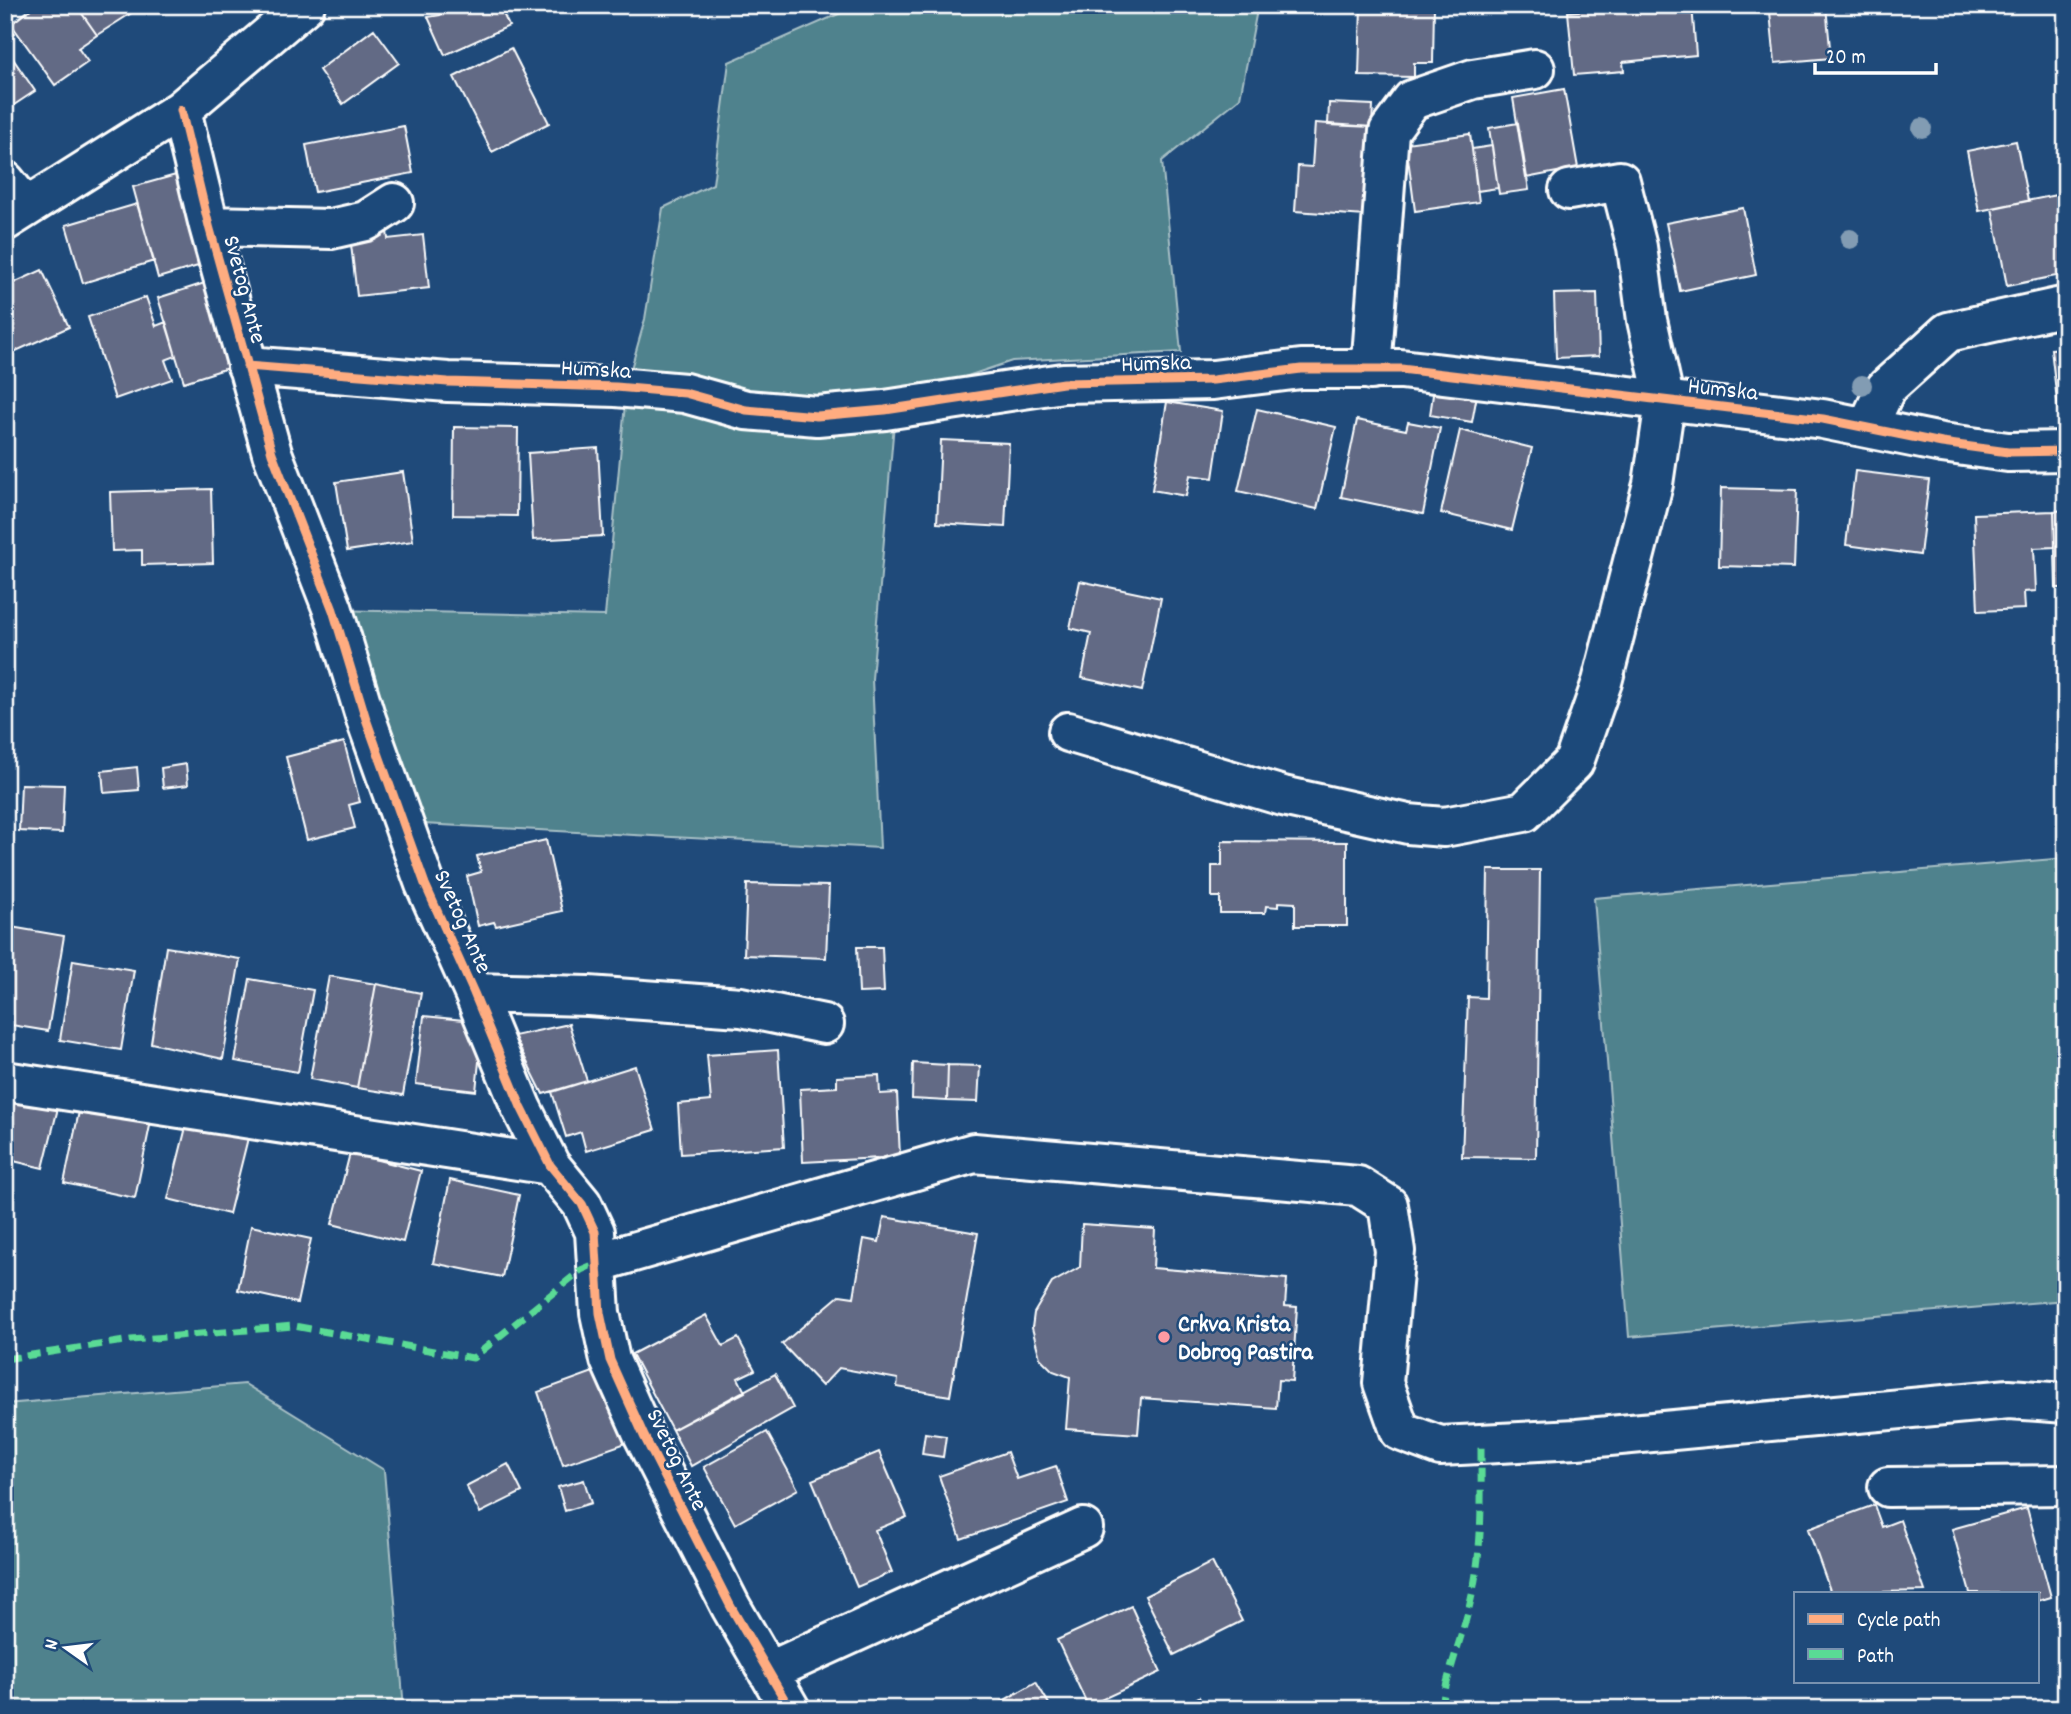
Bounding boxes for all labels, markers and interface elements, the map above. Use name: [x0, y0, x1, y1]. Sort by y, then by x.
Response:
scale bar: [1815, 32, 1936, 76]
text: 20 m: [1826, 44, 1866, 74]
street label: Svetog Ante: [212, 232, 274, 347]
street label: Humska: [1120, 347, 1193, 383]
street label: Humska: [560, 352, 633, 390]
street label: Humska: [1686, 370, 1760, 412]
street label: Svetog Ante: [423, 865, 499, 980]
place label: Crkva Krista Dobrog Pastira: [1178, 1309, 1313, 1371]
marker: Crkva Krista Dobrog Pastira: [1156, 1329, 1172, 1345]
street label: Svetog Ante: [636, 1403, 715, 1517]
legend: [1794, 1592, 2039, 1682]
text: Cycle path: [1857, 1607, 1940, 1637]
north arrow: [32, 1612, 102, 1682]
text: N: [39, 1637, 67, 1653]
text: Path: [1857, 1643, 1894, 1673]

